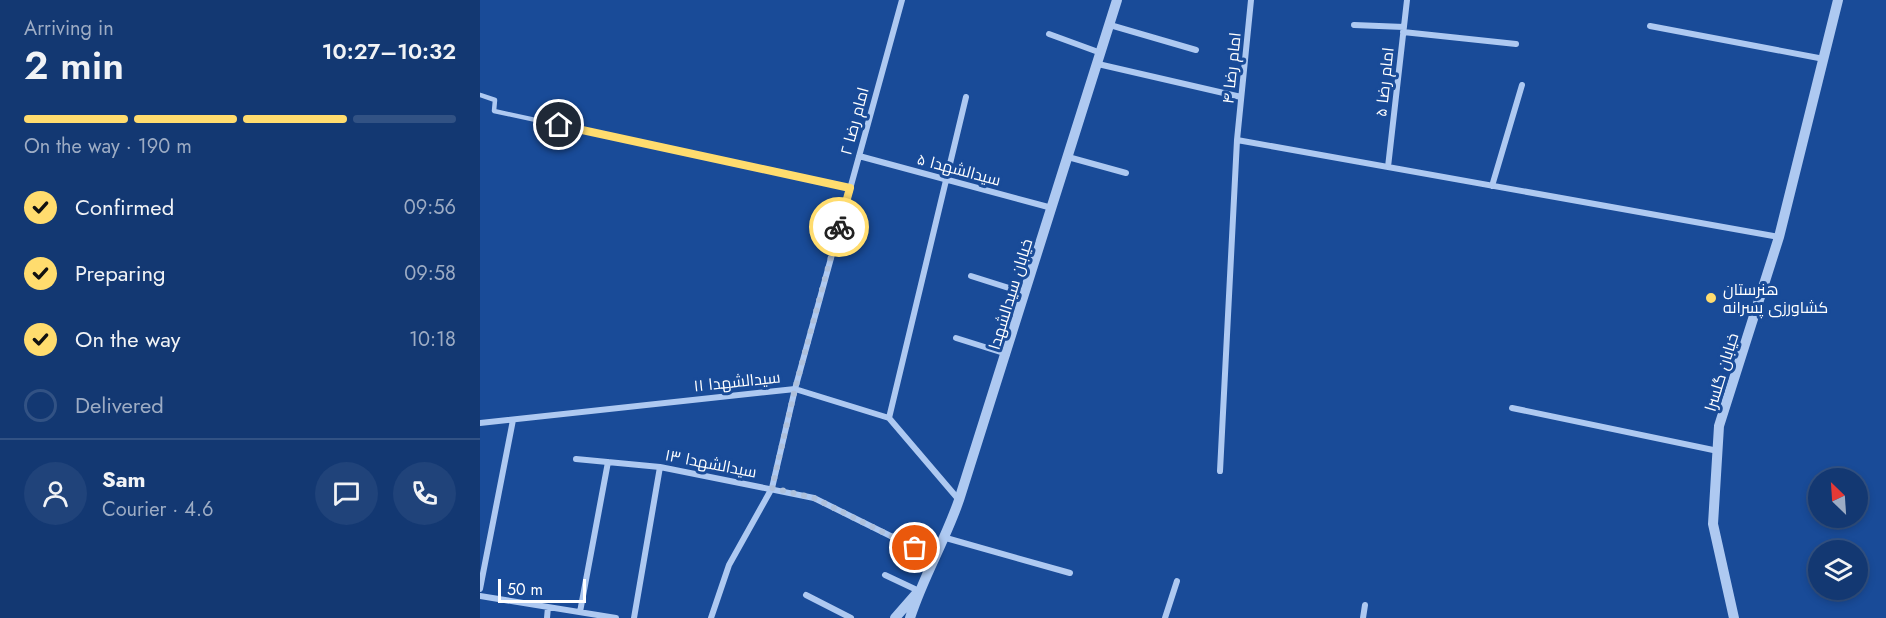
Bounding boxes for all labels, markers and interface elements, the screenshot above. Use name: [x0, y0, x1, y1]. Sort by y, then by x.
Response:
text: Arriving in: [24, 14, 114, 43]
street label: امام رضا ۴: [1216, 31, 1247, 105]
text: 10:27–10:32: [322, 35, 456, 67]
text: 2 min: [24, 37, 124, 94]
street label: امام رضا ۵: [1369, 46, 1400, 118]
street label: امام رضا ۲: [834, 85, 875, 158]
pin: [533, 99, 584, 150]
icon: home: [542, 108, 575, 141]
text: On the way · 190 m: [24, 132, 192, 161]
street label: سیدالشهدا ۵: [914, 147, 1003, 192]
icon: check: [24, 191, 57, 224]
text: Confirmed: [75, 191, 174, 223]
text: 09:56: [404, 193, 456, 222]
courier: [809, 197, 869, 257]
icon: bike: [823, 211, 856, 244]
street label: خیابان سیدالشهدا: [983, 236, 1038, 353]
icon: check: [24, 257, 57, 290]
text: Preparing: [75, 257, 166, 289]
text: 09:58: [404, 259, 456, 288]
place label: هنرستان کشاورزی پسرانه: [1723, 278, 1828, 319]
marker: هنرستان کشاورزی پسرانه: [1704, 291, 1718, 305]
icon: check: [24, 323, 57, 356]
text: On the way: [75, 323, 180, 355]
text: 10:18: [409, 325, 456, 354]
street label: خیابان گلسرا: [1699, 330, 1744, 414]
street label: سیدالشهدا ۱۱: [693, 366, 782, 397]
text: Delivered: [75, 389, 164, 421]
street label: سیدالشهدا ۱۳: [663, 443, 759, 484]
button: person: [24, 462, 87, 525]
button: chat: [315, 462, 378, 525]
button: phone: [393, 462, 456, 525]
text: Sam: [102, 463, 146, 495]
north arrow: [1808, 468, 1868, 528]
map controls: [1808, 468, 1868, 600]
text: Courier · 4.6: [102, 495, 214, 524]
pin: [889, 522, 940, 573]
icon: bag: [898, 531, 931, 564]
button: layers: [1808, 540, 1868, 600]
scale bar: [498, 576, 586, 604]
text: 50 m: [507, 578, 543, 601]

